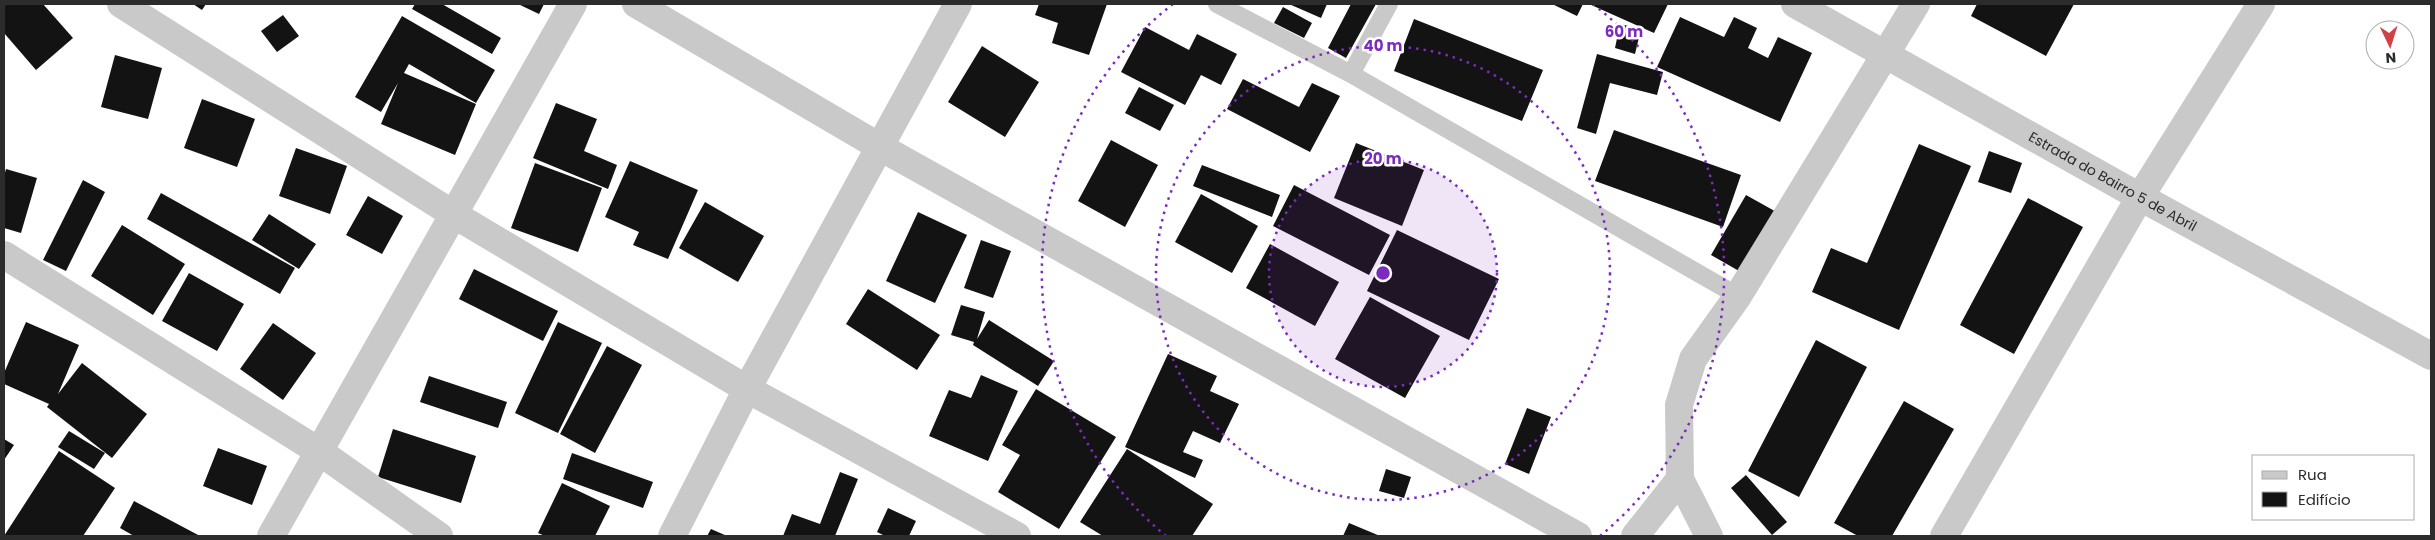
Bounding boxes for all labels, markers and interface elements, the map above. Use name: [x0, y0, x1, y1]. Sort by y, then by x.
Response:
north arrow: [2365, 20, 2415, 70]
text: 60 m: [1605, 21, 1643, 42]
text: 40 m: [1363, 35, 1403, 56]
text: N: [2385, 48, 2397, 68]
street label: Estrada do Bairro 5 de Abril: [2025, 127, 2200, 236]
text: 20 m: [1364, 148, 1402, 169]
centre of rings: [1374, 264, 1392, 282]
legend: [2252, 455, 2415, 520]
text: Rua: [2298, 464, 2327, 485]
text: Edifício: [2298, 489, 2351, 510]

